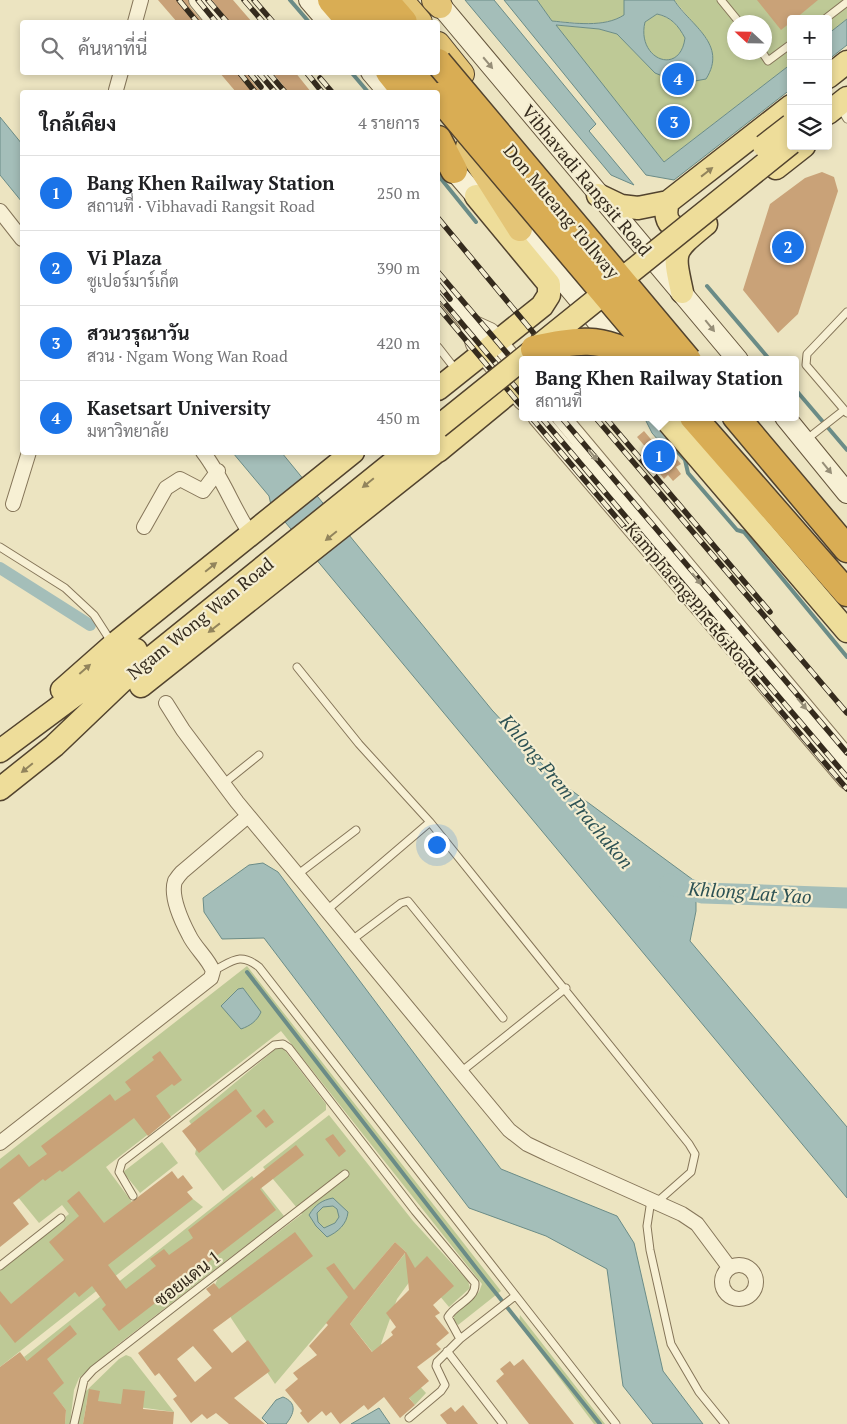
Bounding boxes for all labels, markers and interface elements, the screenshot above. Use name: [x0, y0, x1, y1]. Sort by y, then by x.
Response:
north arrow: [727, 15, 772, 60]
map controls: [787, 15, 832, 150]
button: +: [787, 15, 832, 60]
search box: [20, 20, 440, 75]
icon: search: [38, 34, 66, 62]
text: ค้นหาที่นี่: [78, 35, 147, 60]
one-way arrow: [482, 57, 493, 70]
pin: 4: [662, 60, 694, 98]
button: −: [787, 60, 832, 105]
street label: Vibhavadi Rangsit Road: [517, 99, 657, 261]
pin: 3: [658, 103, 690, 141]
button: layers: [787, 105, 832, 150]
text: ใกล้เคียง: [40, 109, 116, 137]
text: 4 รายการ: [358, 112, 420, 134]
street label: Don Mueang Tollway: [499, 139, 626, 284]
one-way arrow: [700, 166, 713, 177]
text: Bang Khen Railway Station: [87, 170, 334, 195]
text: 1: [51, 182, 61, 204]
text: 250 m: [377, 182, 420, 204]
text: สถานที่ · Vibhavadi Rangsit Road: [87, 195, 315, 217]
pin: 2: [772, 228, 804, 266]
text: Vi Plaza: [87, 245, 162, 270]
text: 2: [51, 257, 61, 279]
text: 390 m: [377, 257, 420, 279]
text: ซูเปอร์มาร์เก็ต: [87, 270, 179, 292]
one-way arrow: [704, 319, 715, 332]
text: สวนวรุณาวัน: [87, 320, 190, 345]
text: 3: [51, 332, 61, 354]
text: 420 m: [377, 332, 420, 354]
text: สวน · Ngam Wong Wan Road: [87, 345, 288, 367]
popup: [519, 356, 799, 421]
text: Bang Khen Railway Station: [535, 365, 783, 390]
text: สถานที่: [535, 390, 582, 412]
text: Kasetsart University: [87, 395, 270, 420]
text: 4: [51, 407, 61, 429]
text: 450 m: [377, 407, 420, 429]
text: มหาวิทยาลัย: [87, 420, 169, 442]
pin: 1: [643, 437, 675, 475]
one-way arrow: [587, 448, 598, 461]
one-way arrow: [822, 462, 833, 475]
one-way arrow: [362, 478, 375, 489]
street label: Kamphaeng Phet 6 Road: [620, 517, 764, 681]
one-way arrow: [324, 531, 337, 542]
street label: Ngam Wong Wan Road: [122, 551, 278, 685]
one-way arrow: [204, 562, 218, 572]
one-way arrow: [691, 573, 702, 585]
one-way arrow: [208, 623, 221, 633]
one-way arrow: [78, 664, 91, 675]
one-way arrow: [796, 697, 807, 710]
water label: Khlong Prem Prachakon: [494, 708, 639, 874]
one-way arrow: [21, 762, 34, 773]
your location: [424, 832, 450, 858]
water label: Khlong Lat Yao: [686, 875, 813, 909]
street label: ซอยแดน 1: [149, 1244, 225, 1312]

